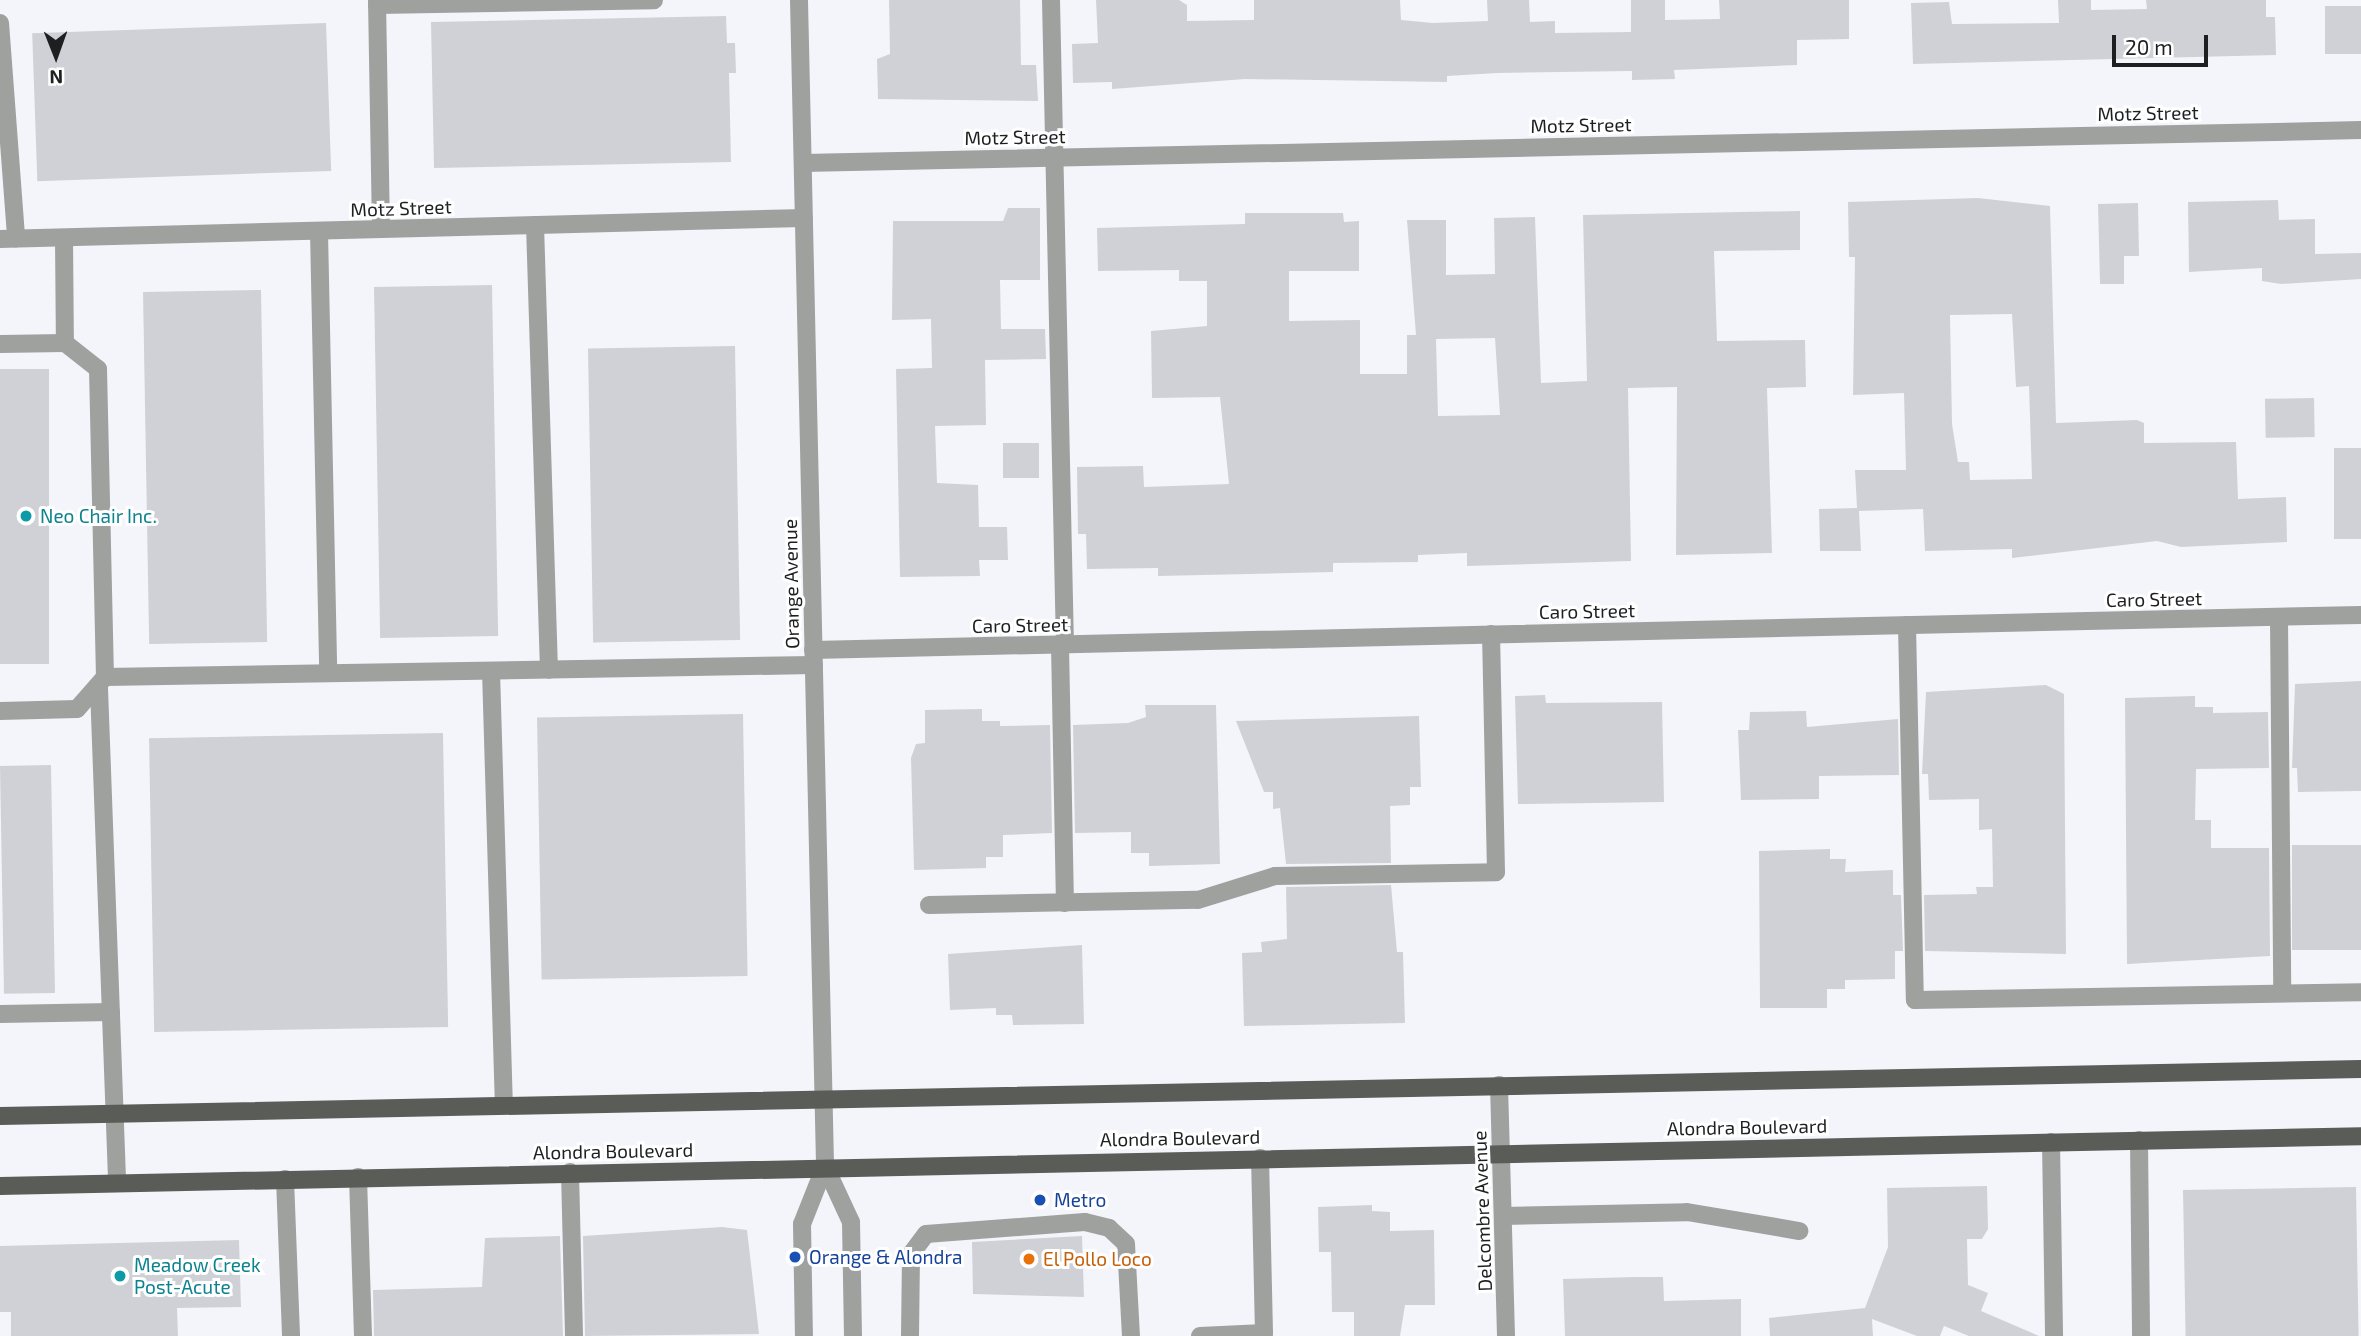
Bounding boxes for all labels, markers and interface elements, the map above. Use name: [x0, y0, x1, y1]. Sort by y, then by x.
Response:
north arrow: [21, 21, 91, 91]
scale bar: [2116, 21, 2212, 65]
text: 20 m: [2125, 34, 2173, 59]
text: N: [49, 66, 63, 89]
street label: Motz Street: [2097, 101, 2199, 125]
street label: Motz Street: [1530, 113, 1632, 137]
street label: Motz Street: [964, 125, 1066, 149]
street label: Motz Street: [350, 195, 452, 221]
place label: Neo Chair Inc.: [40, 505, 157, 527]
marker: Neo Chair Inc.: [18, 508, 34, 524]
street label: Orange Avenue: [778, 519, 804, 649]
street label: Caro Street: [2106, 587, 2202, 611]
street label: Caro Street: [1539, 599, 1635, 623]
street label: Caro Street: [972, 613, 1068, 637]
street label: Alondra Boulevard: [1667, 1114, 1827, 1140]
street label: Alondra Boulevard: [1100, 1125, 1260, 1151]
street label: Delcombre Avenue: [1468, 1130, 1496, 1292]
street label: Alondra Boulevard: [533, 1138, 693, 1164]
place label: Metro: [1054, 1189, 1106, 1211]
marker: Metro: [1032, 1192, 1048, 1208]
place label: Orange & Alondra: [809, 1246, 963, 1268]
place label: El Pollo Loco: [1043, 1248, 1152, 1270]
marker: Orange & Alondra: [787, 1249, 803, 1265]
marker: El Pollo Loco: [1021, 1251, 1037, 1267]
place label: Meadow Creek Post-Acute: [134, 1254, 261, 1298]
marker: Meadow Creek Post-Acute: [112, 1268, 128, 1284]

